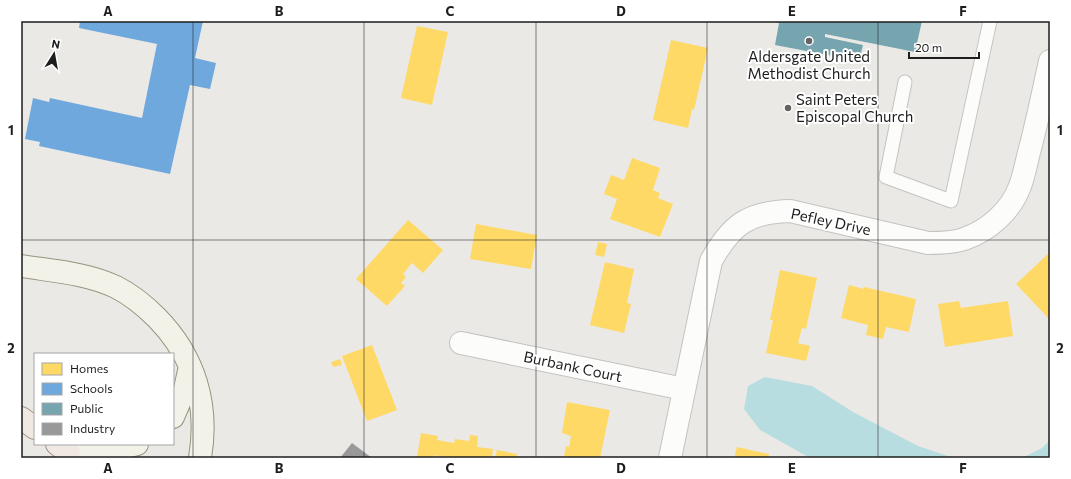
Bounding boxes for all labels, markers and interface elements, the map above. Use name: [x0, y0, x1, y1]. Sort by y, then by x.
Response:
text: A: [103, 3, 113, 19]
text: B: [275, 3, 284, 19]
text: C: [446, 3, 455, 19]
text: D: [616, 3, 626, 19]
text: E: [788, 3, 796, 19]
text: F: [959, 3, 967, 19]
north arrow: [34, 34, 74, 74]
scale bar: [909, 34, 979, 60]
marker: Aldersgate United Methodist Church: [804, 36, 814, 46]
text: N: [51, 37, 61, 51]
text: 20 m: [915, 40, 942, 54]
place label: Aldersgate United Methodist Church: [747, 47, 871, 82]
place label: Saint Peters Episcopal Church: [796, 90, 913, 125]
marker: Saint Peters Episcopal Church: [783, 103, 793, 113]
text: 1: [8, 122, 14, 138]
text: 1: [1057, 122, 1063, 138]
street label: Pefley Drive: [789, 204, 873, 238]
text: 2: [7, 340, 15, 356]
text: 2: [1056, 340, 1064, 356]
street label: Burbank Court: [522, 347, 624, 385]
legend: [34, 353, 174, 445]
text: Homes: [70, 361, 108, 375]
text: Schools: [70, 381, 113, 395]
text: Public: [70, 401, 103, 415]
text: Industry: [70, 421, 115, 435]
text: A: [103, 460, 113, 476]
text: B: [275, 460, 284, 476]
text: C: [446, 460, 455, 476]
text: D: [616, 460, 626, 476]
text: E: [788, 460, 796, 476]
text: F: [959, 460, 967, 476]

